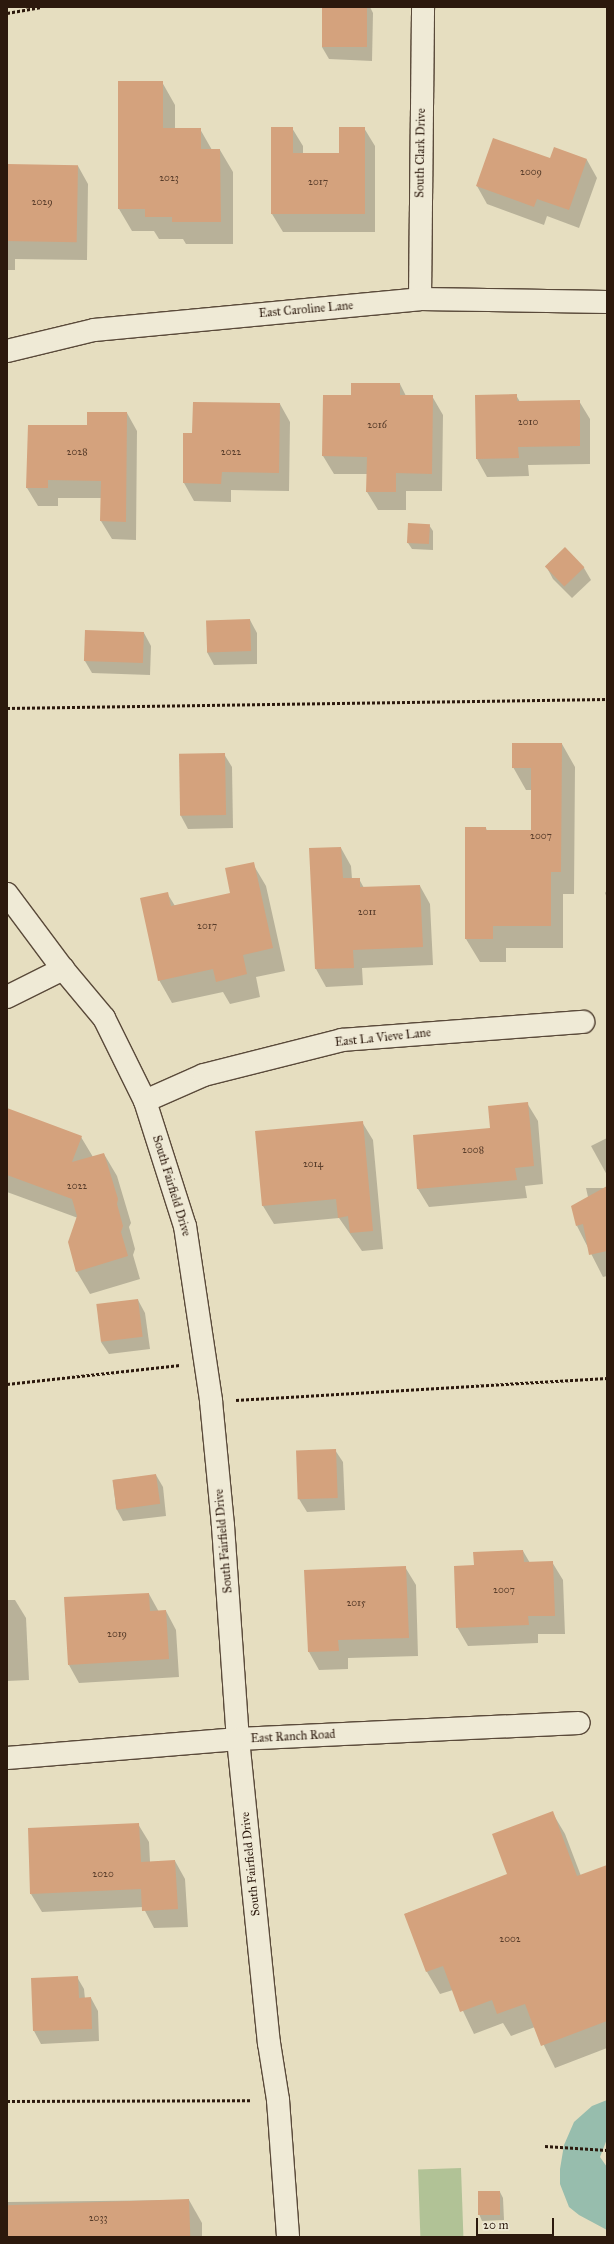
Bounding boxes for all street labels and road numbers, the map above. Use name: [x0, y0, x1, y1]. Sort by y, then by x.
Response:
street label: South Clark Drive: [413, 108, 429, 198]
street label: East Caroline Lane: [258, 299, 354, 321]
street label: East La Vieve Lane: [334, 1026, 432, 1050]
street label: South Fairfield Drive: [149, 1134, 193, 1238]
street label: South Fairfield Drive: [212, 1488, 236, 1594]
street label: East Ranch Road: [250, 1728, 336, 1746]
street label: South Fairfield Drive: [238, 1811, 264, 1917]

